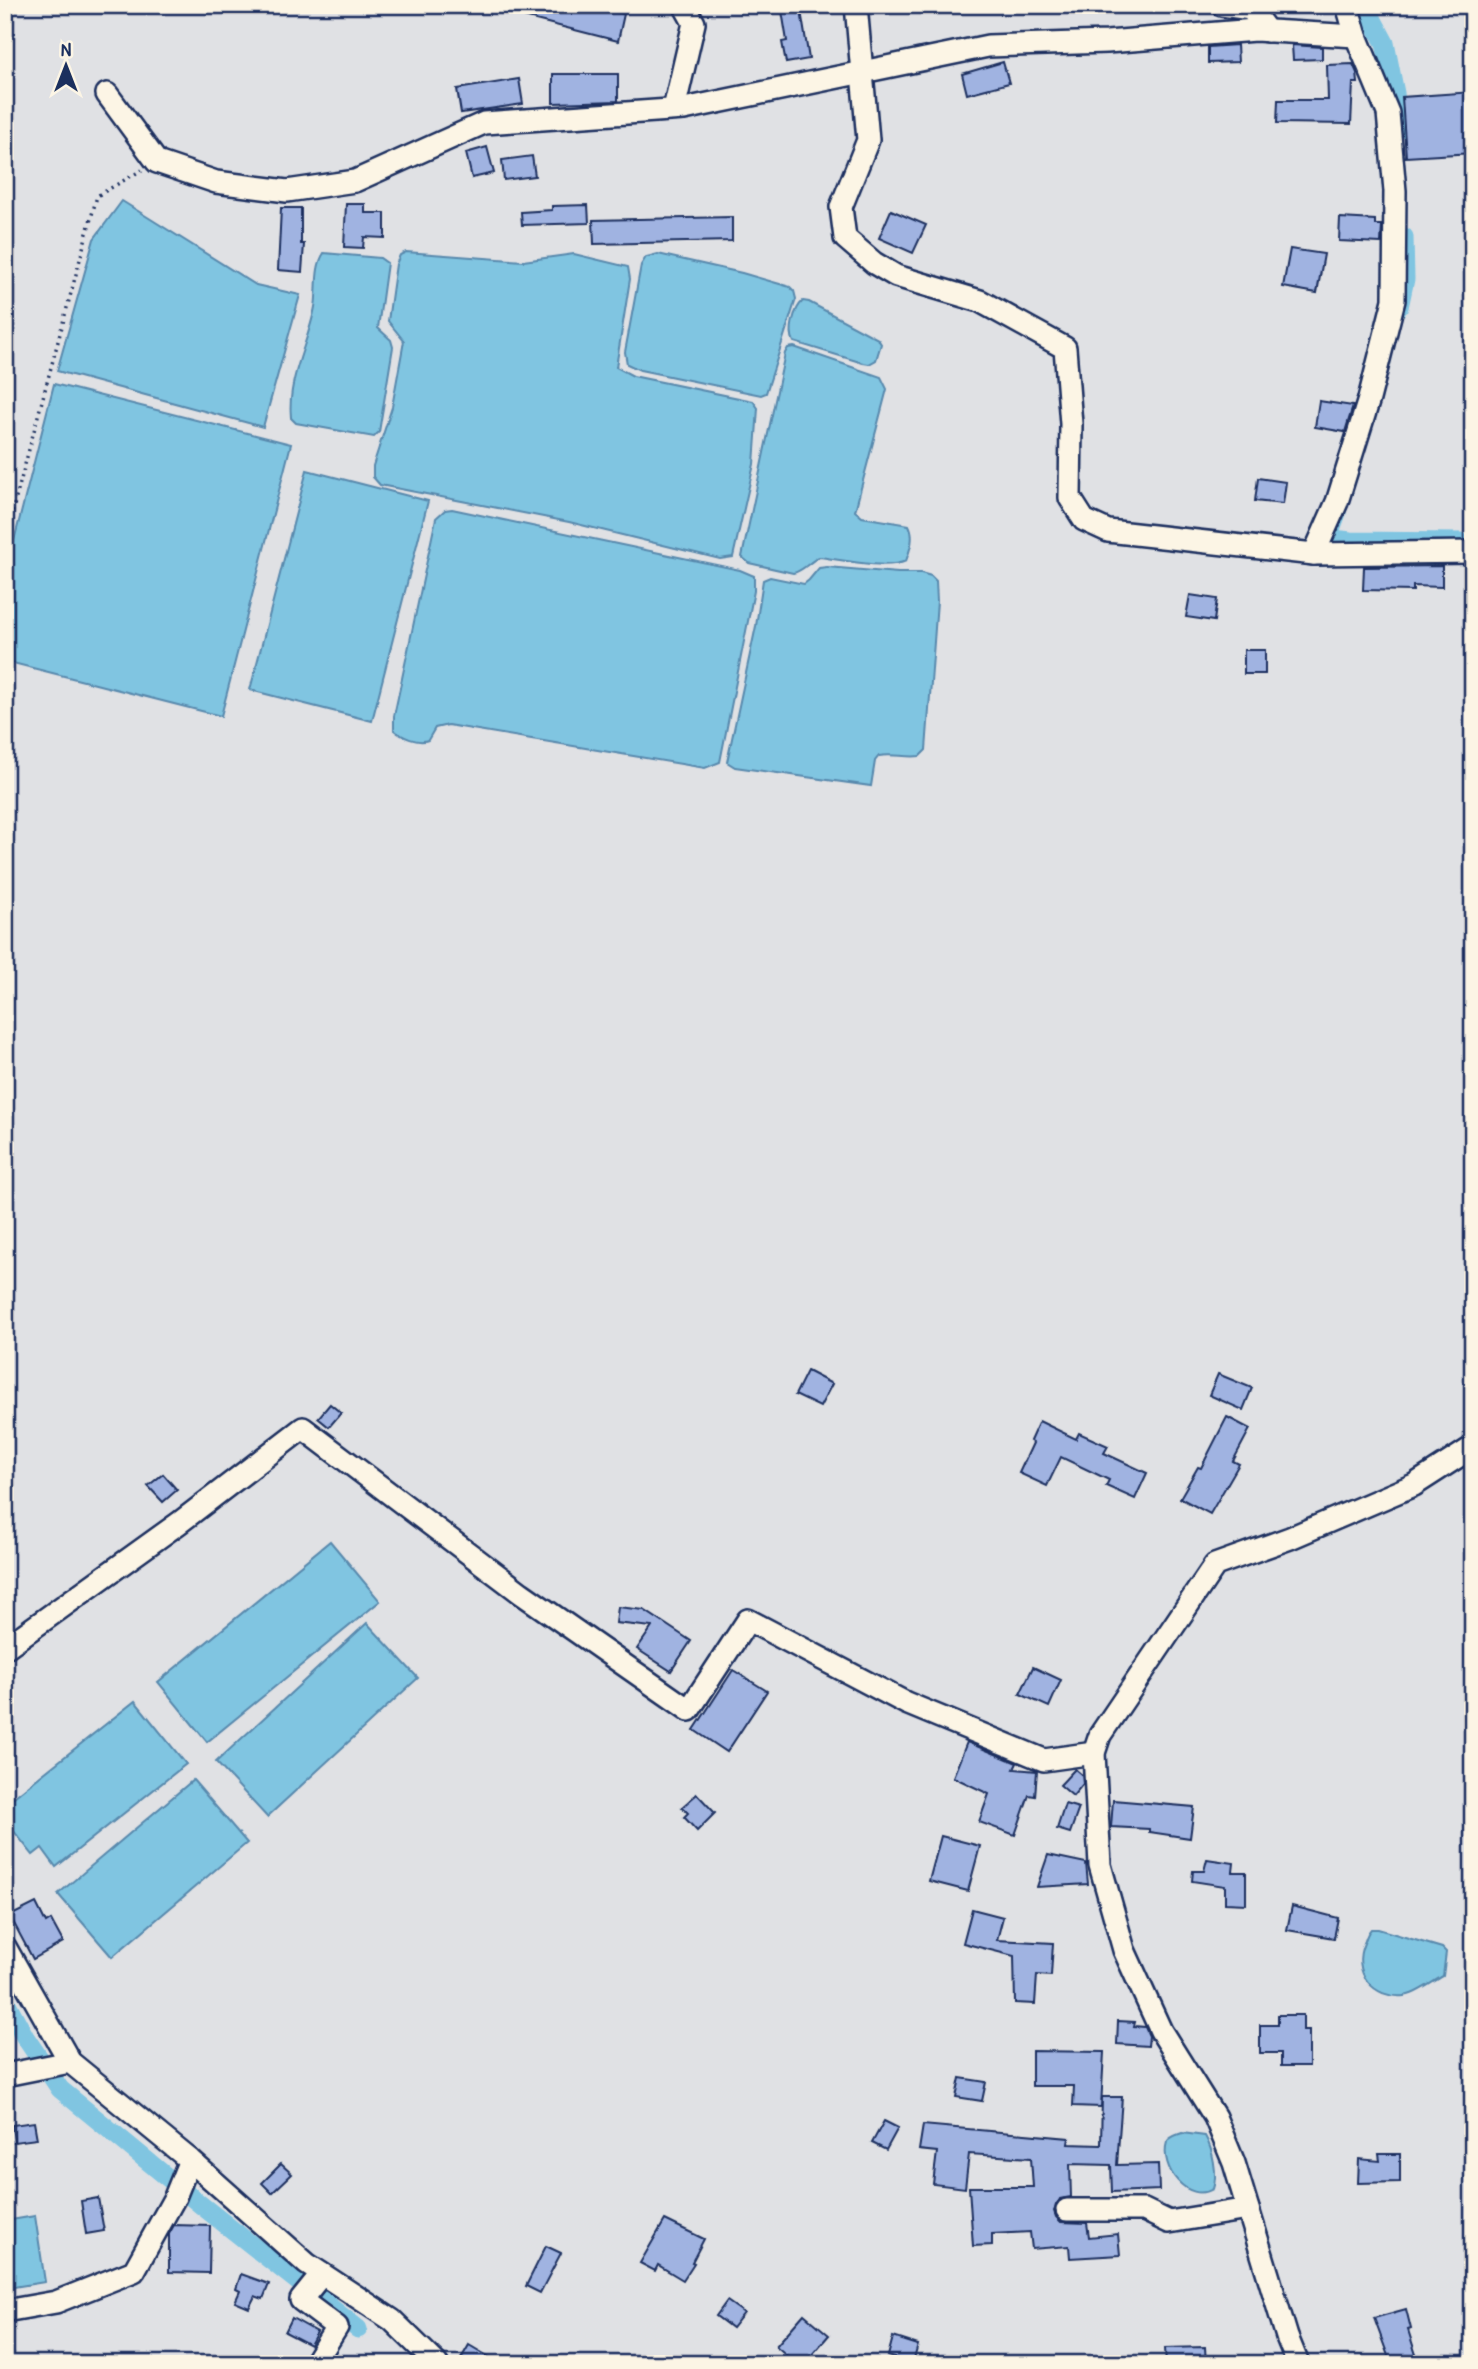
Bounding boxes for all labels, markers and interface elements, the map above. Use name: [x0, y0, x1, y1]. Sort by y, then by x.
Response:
north arrow: [32, 32, 102, 102]
text: N: [61, 36, 71, 62]

